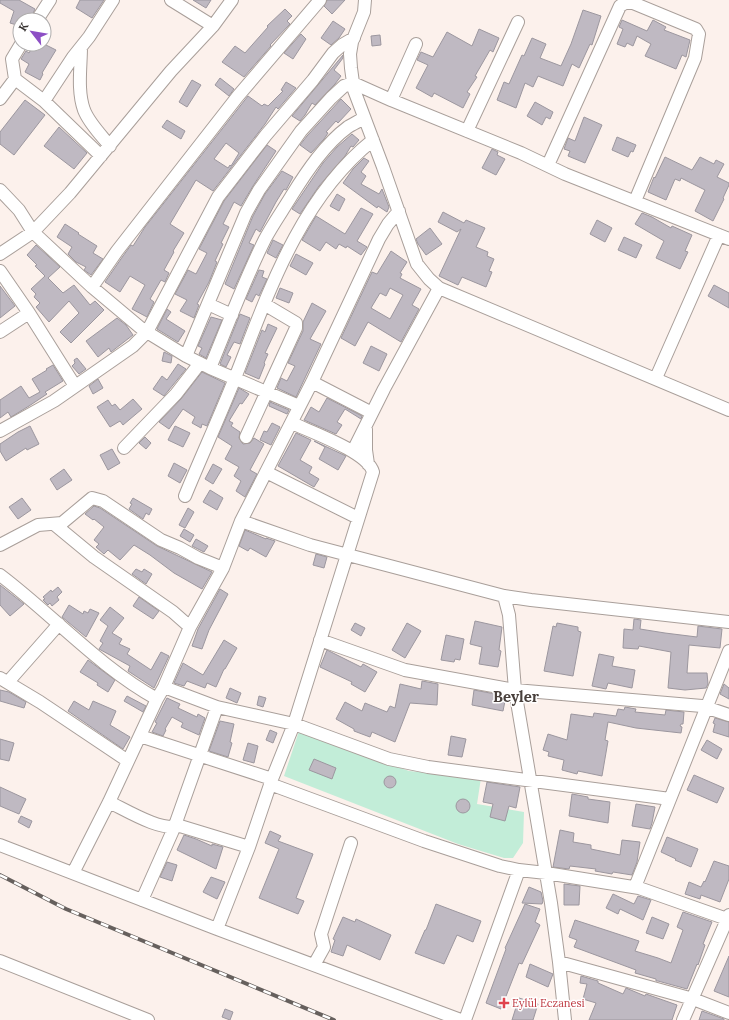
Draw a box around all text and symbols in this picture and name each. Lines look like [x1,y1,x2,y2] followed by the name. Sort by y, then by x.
[12,12,52,52] north arrow
[15,20,32,34] text: K
[493,687,540,706] district label: Beyler
[512,996,585,1010] place label: Eylül Eczanesi
[499,998,509,1008] marker: Eylül Eczanesi

